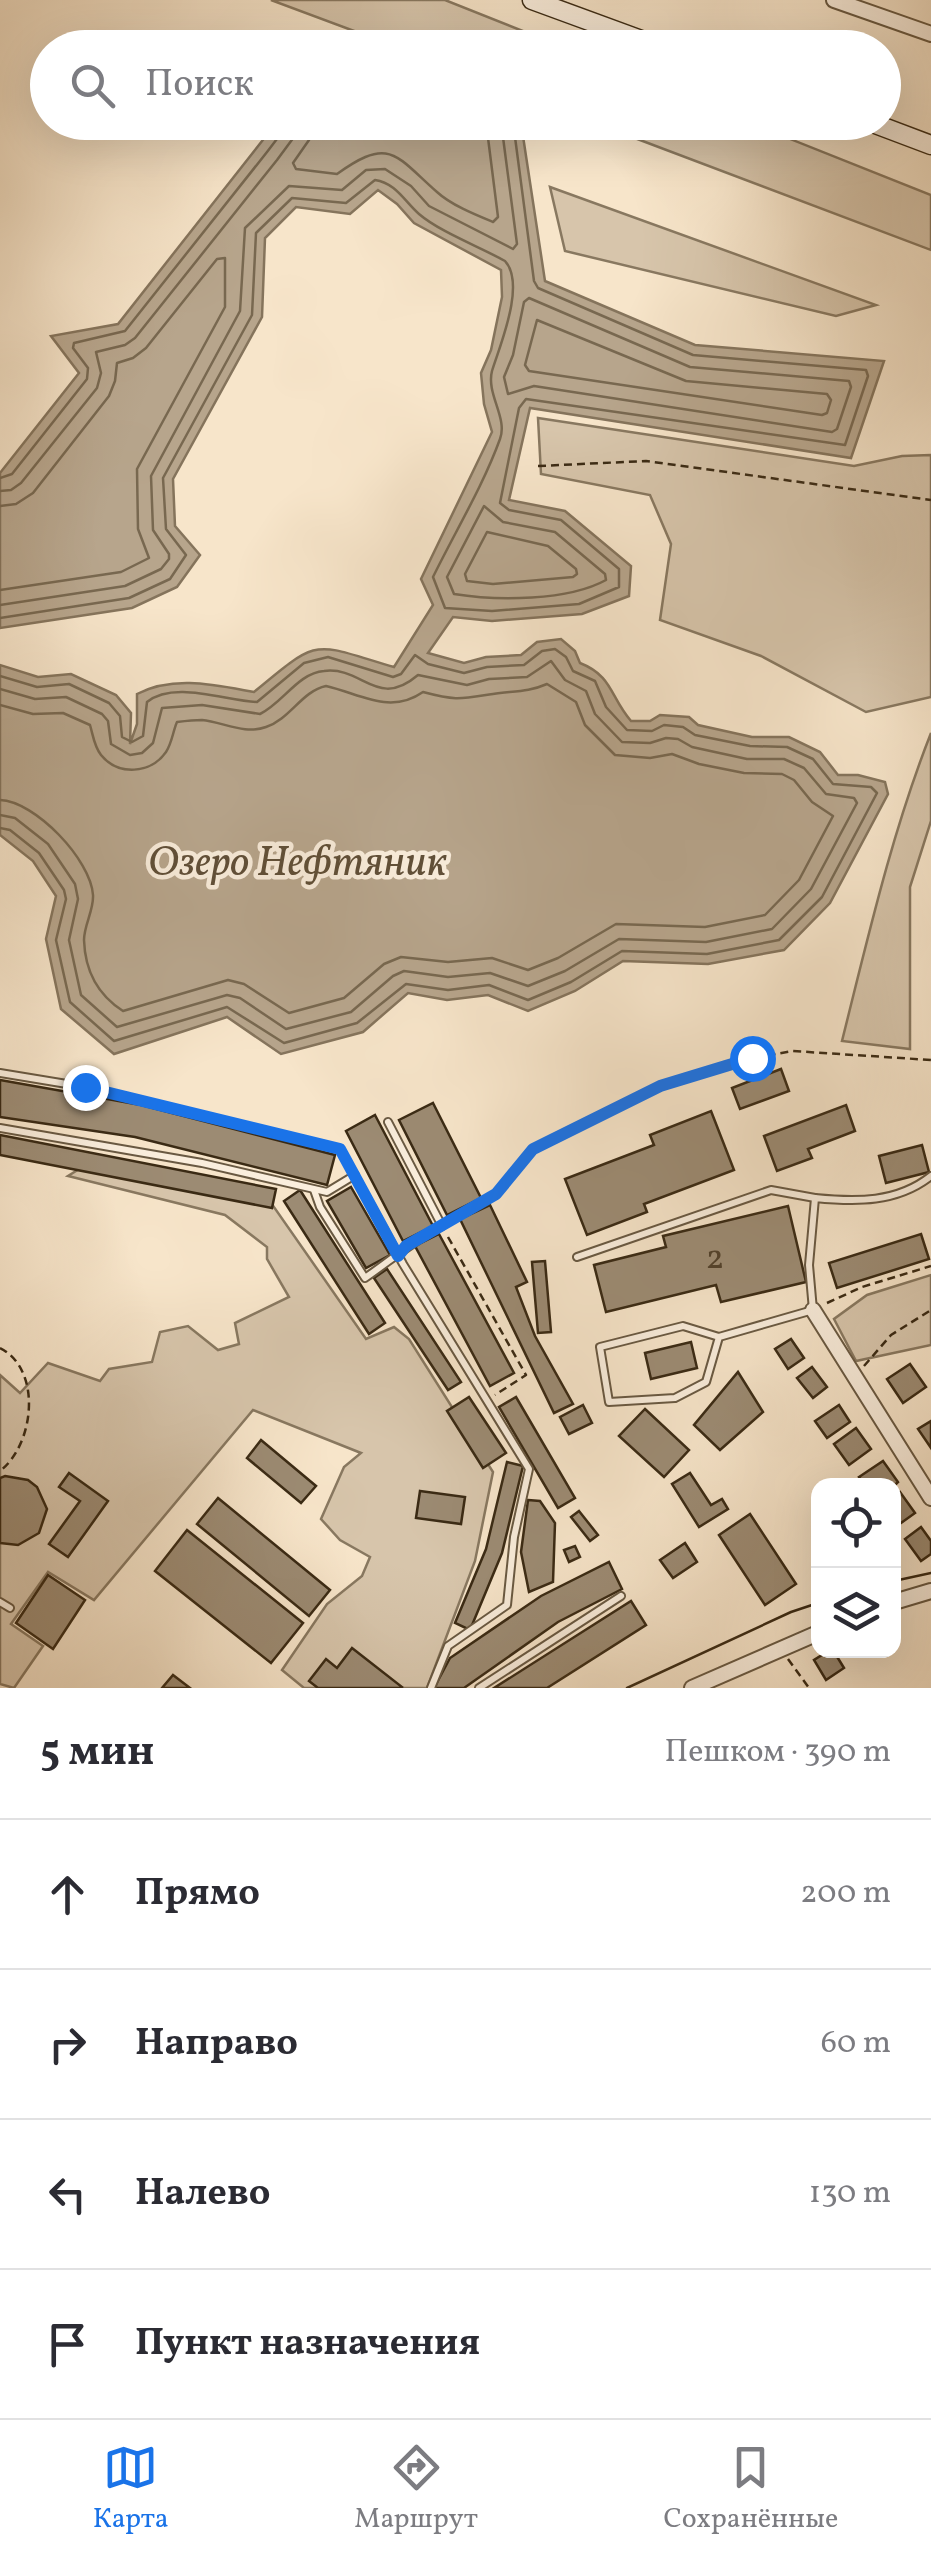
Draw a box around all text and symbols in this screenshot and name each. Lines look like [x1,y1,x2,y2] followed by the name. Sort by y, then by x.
[30,30,901,140] search box
[65,58,120,113] icon: search
[145,59,254,112] text: Поиск
[148,835,448,894] water label: Озеро Нефтяник
[730,1036,776,1082] route start
[63,1065,109,1111] route end
[706,1235,724,1283] house number: 2
[811,1478,901,1658] map controls
[811,1478,901,1568] button: locate
[811,1568,901,1658] button: layers
[40,1724,154,1783] text: 5 мин
[664,1731,891,1775] text: Пешком · 390 m
[40,1867,95,1922] icon: ahead
[135,1868,260,1921] text: Прямо
[800,1872,891,1916] text: 200 m
[40,2017,95,2072] icon: right
[135,2018,298,2071] text: Направо
[821,2022,891,2066] text: 60 m
[40,2167,95,2222] icon: left
[135,2168,271,2221] text: Налево
[809,2172,891,2216] text: 130 m
[40,2317,95,2372] icon: arrive
[135,2318,480,2371] text: Пункт назначения
[93,2440,169,2539] tab: Карта
[354,2440,478,2539] tab: Маршрут
[664,2440,838,2539] tab: Сохранённые

